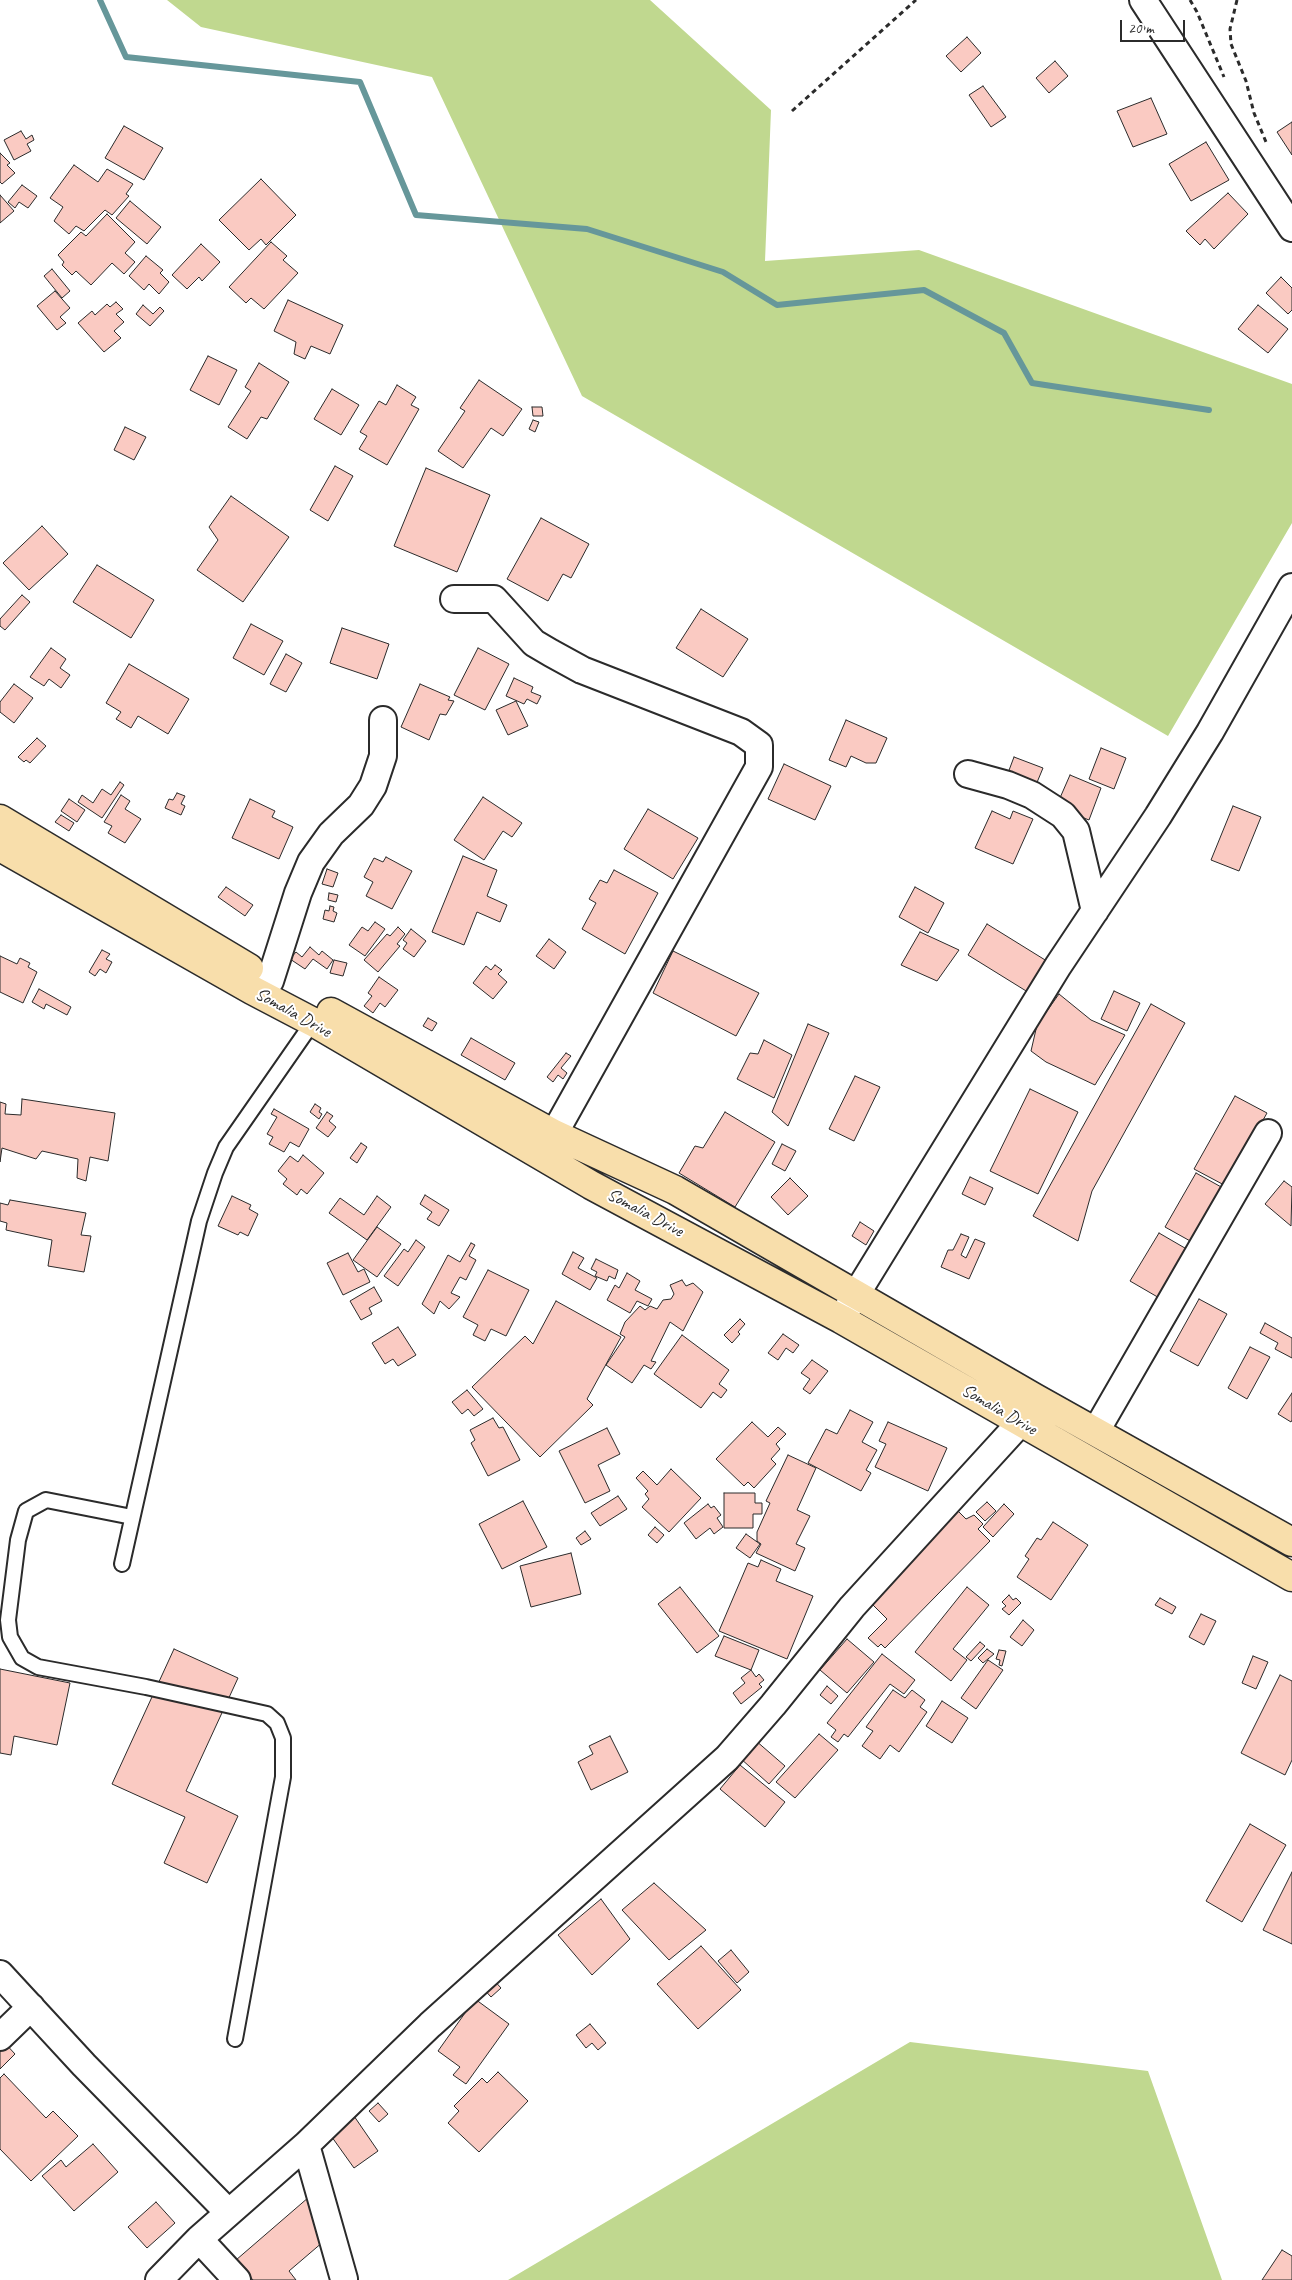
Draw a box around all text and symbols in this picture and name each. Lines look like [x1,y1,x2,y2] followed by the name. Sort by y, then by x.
[1122,10,1187,42] scale bar
[1128,19,1154,38] text: 20 m
[251,983,335,1043] street label: Somalia Drive
[603,1184,687,1242] street label: Somalia Drive
[958,1380,1040,1440] street label: Somalia Drive

